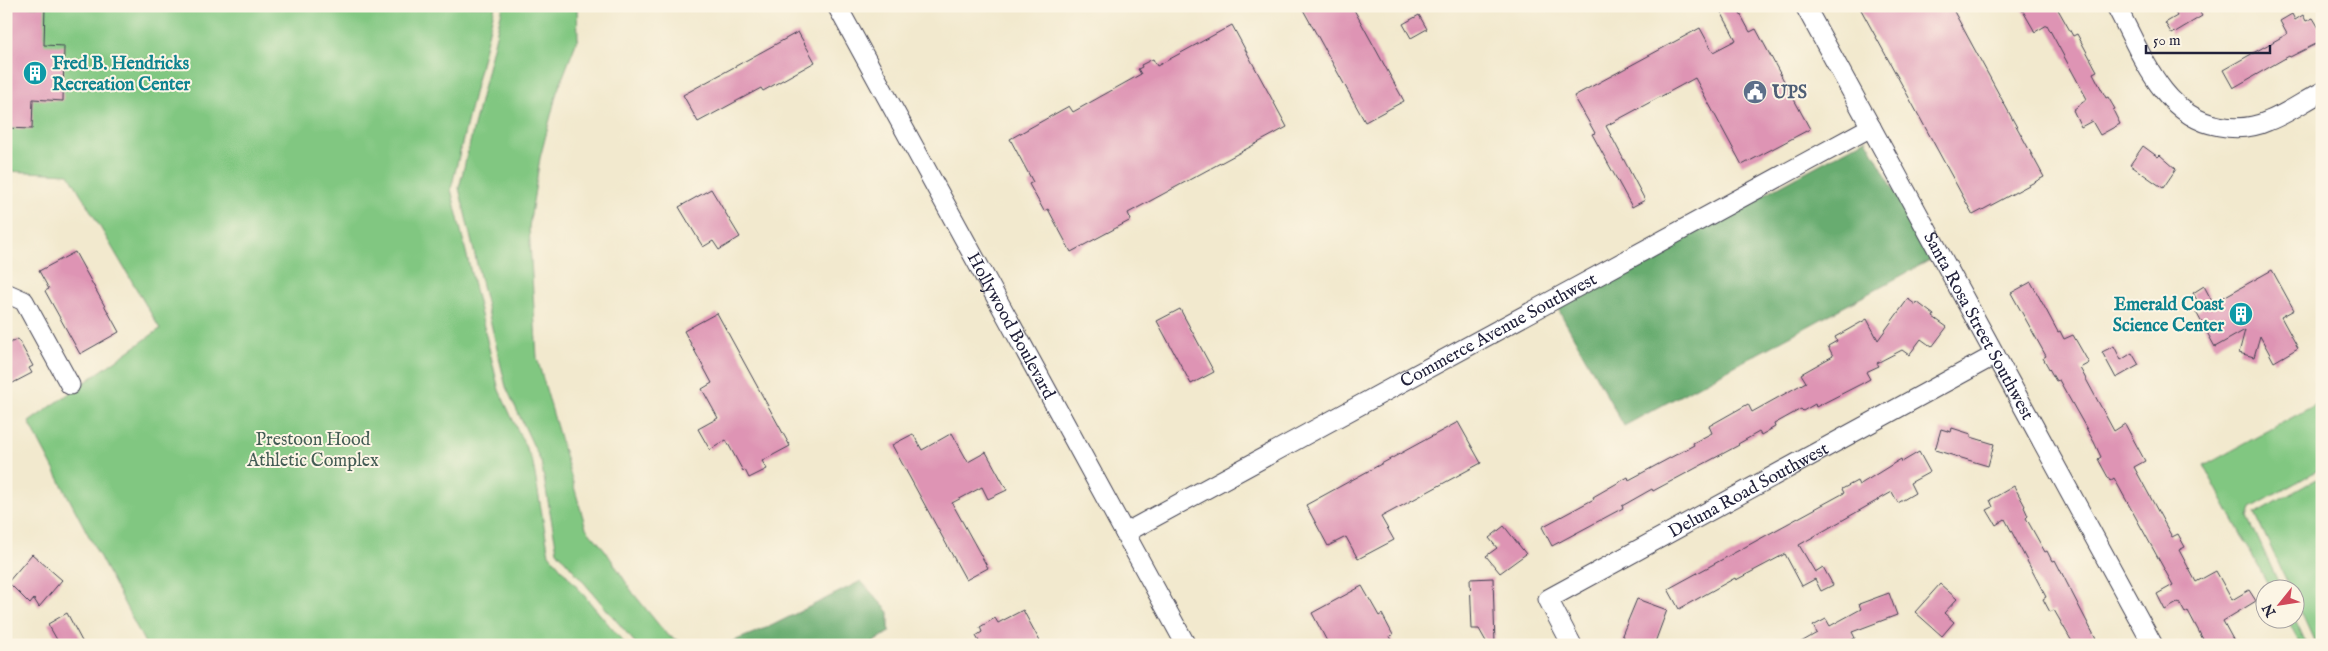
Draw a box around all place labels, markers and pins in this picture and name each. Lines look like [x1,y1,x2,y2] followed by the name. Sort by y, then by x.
[52,53,190,97] place label: Fred B. Hendricks Recreation Center
[22,60,48,86] building icon: Fred B. Hendricks Recreation Center
[1742,79,1768,105] public building icon: UPS
[1771,82,1807,105] place label: UPS
[2113,294,2225,338] place label: Emerald Coast Science Center
[2228,301,2254,327] building icon: Emerald Coast Science Center

